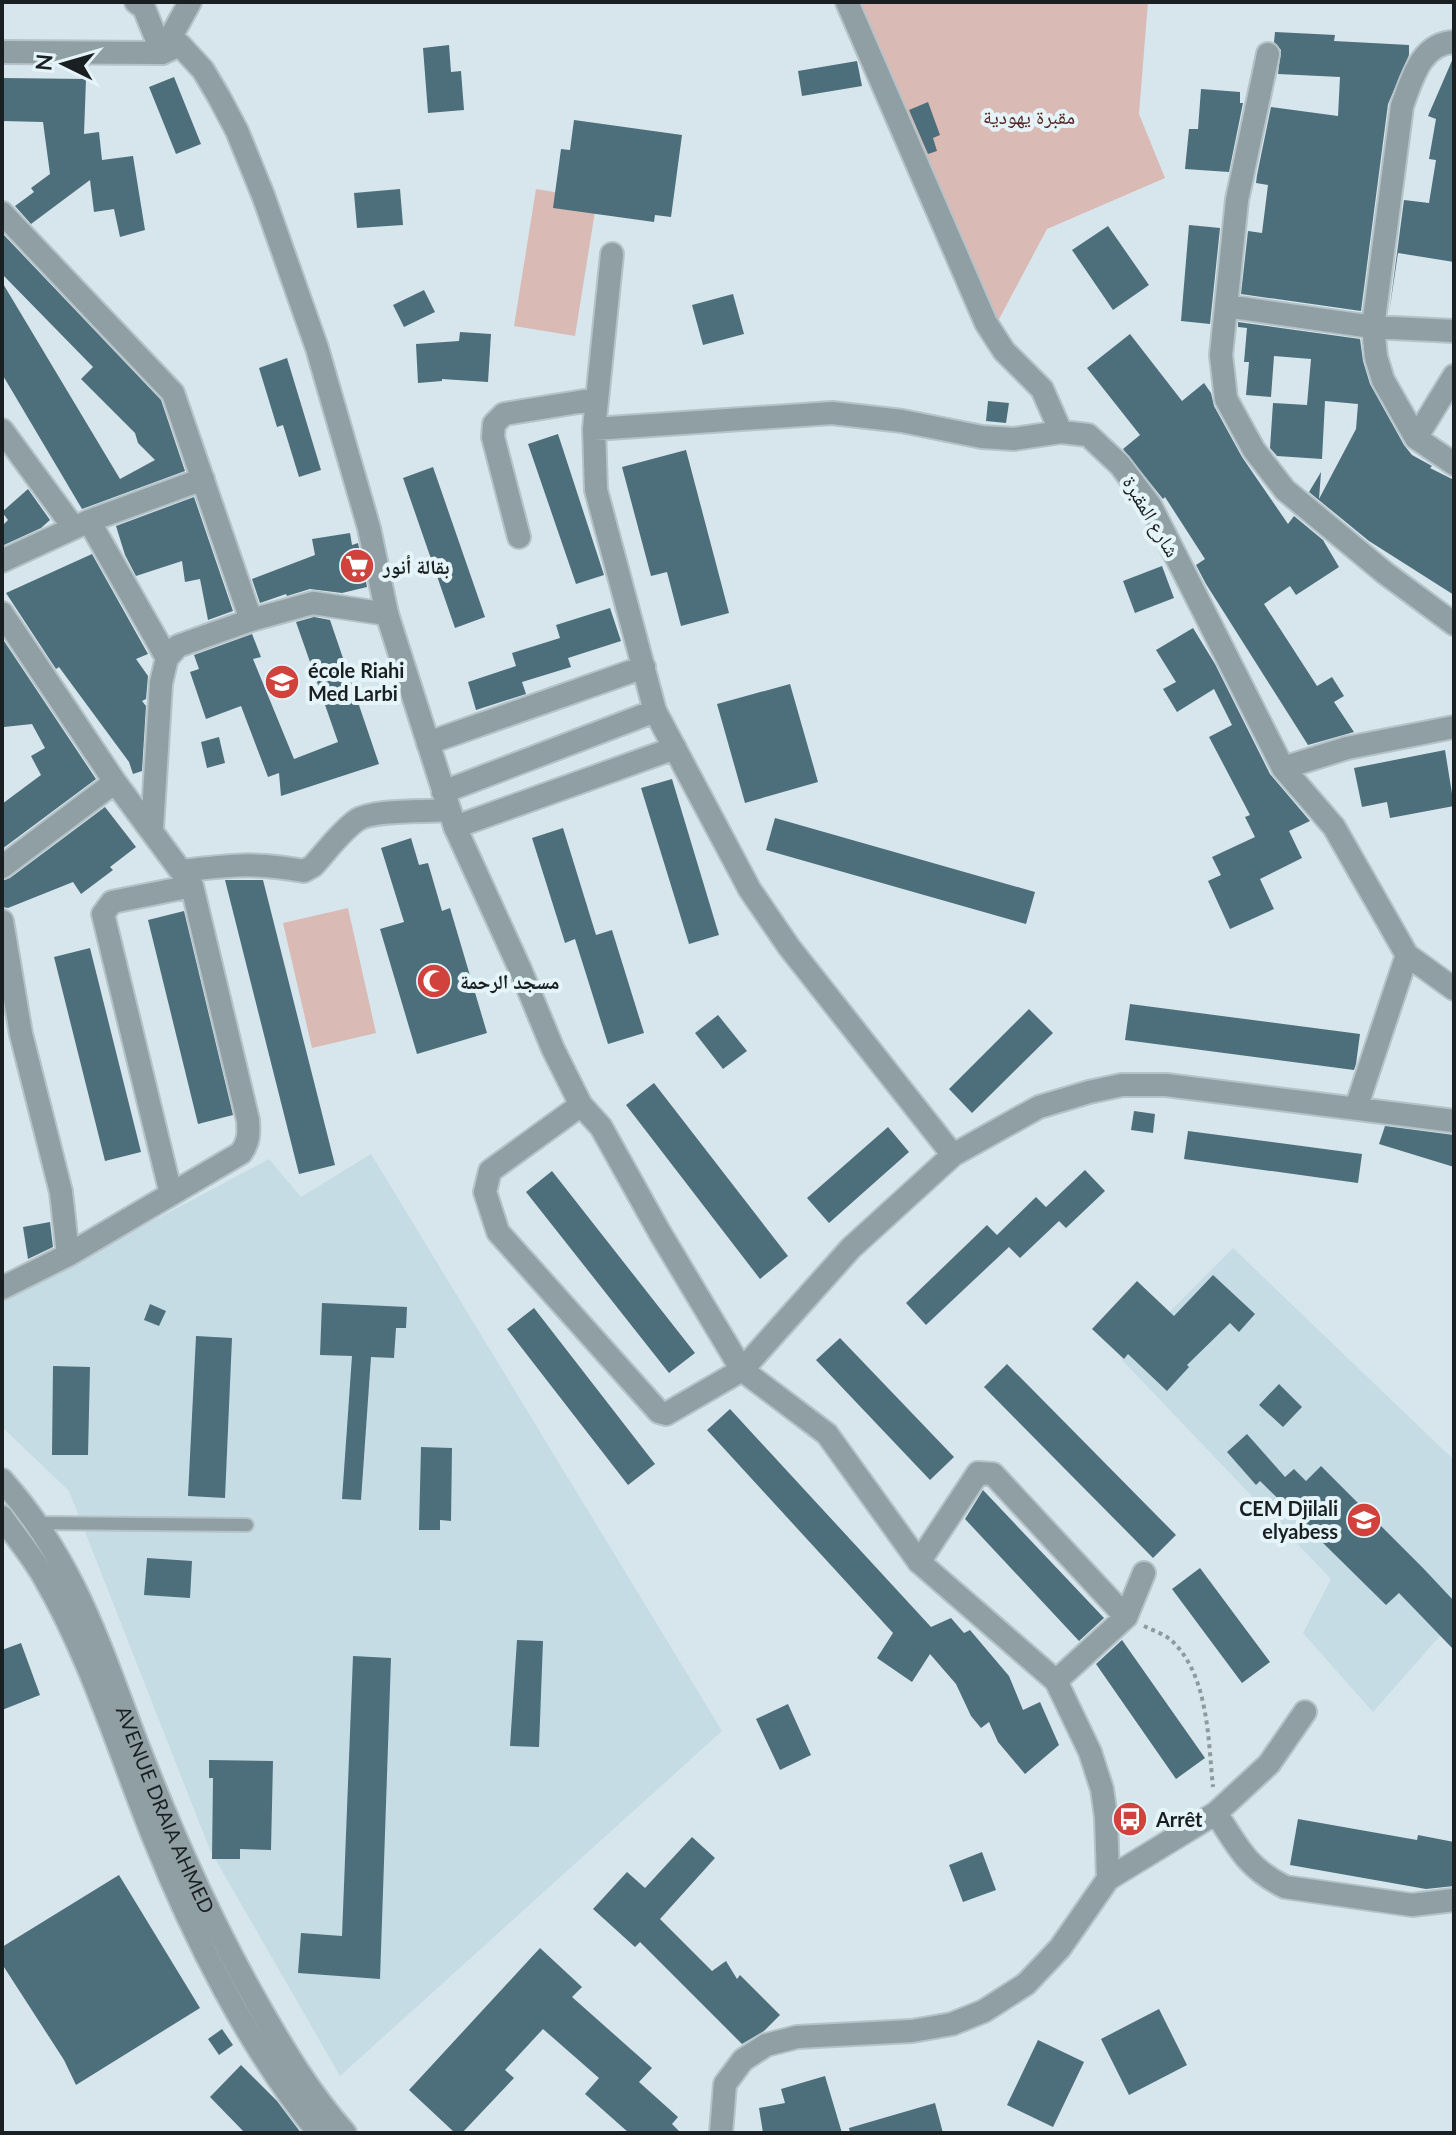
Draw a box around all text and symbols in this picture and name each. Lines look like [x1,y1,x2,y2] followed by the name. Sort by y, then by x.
[24,24,104,104] north arrow
[29,53,58,72] text: N
[983,104,1075,129] park label: مقبرة يهودية
[1117,471,1186,562] street label: شارع المقبرة
[338,547,376,585] supermarket icon: بقالة أنور
[382,554,450,579] place label: بقالة أنور
[308,658,404,705] place label: école Riahi Med Larbi
[263,663,301,701] school or university icon: école Riahi Med Larbi
[415,962,453,1000] mosque icon: مسجد الرحمة
[460,969,560,994] place label: مسجد الرحمة
[1239,1496,1338,1543] place label: CEM Djilali elyabess
[1345,1501,1383,1539] school or university icon: CEM Djilali elyabess
[112,1702,220,1917] street label: AVENUE DRAIA AHMED
[1111,1800,1149,1838] bus stop icon: Arrêt
[1155,1807,1203,1831] place label: Arrêt

